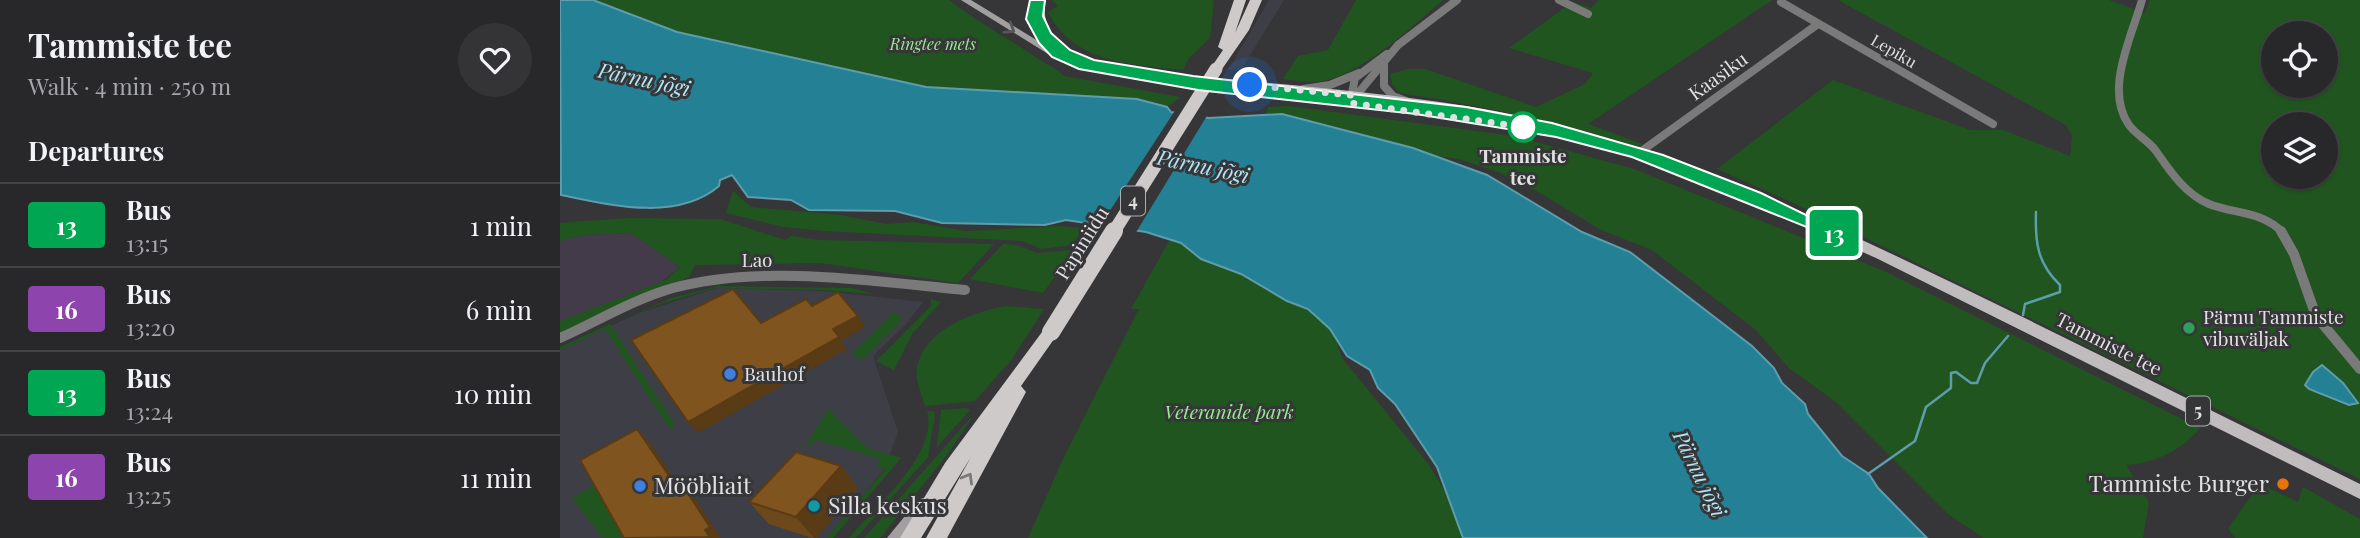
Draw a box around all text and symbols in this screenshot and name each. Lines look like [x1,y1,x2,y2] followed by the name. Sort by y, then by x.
[1002,20,1015,33] one-way arrow
[2261,21,2338,189] map controls
[2261,21,2338,98] button: locate
[28,22,232,66] text: Tammiste tee
[458,23,532,97] button: heart
[1868,29,1921,72] street label: Lepiku
[889,33,976,54] park label: Ringtee mets
[1683,45,1752,105] street label: Kaasiku
[595,54,694,102] water label: Pärnu jõgi
[1232,67,1267,102] your location
[28,70,231,101] text: Walk · 4 min · 250 m
[1508,112,1538,142] marker: Tammiste tee
[2261,112,2338,189] button: layers
[28,133,164,168] text: Departures
[1154,141,1253,189] water label: Pärnu jõgi
[1479,142,1567,190] place label: Tammiste tee
[1121,186,1145,216] road number: 4
[126,192,171,227] text: Bus
[1049,201,1114,284] street label: Papiniidu
[470,208,532,243] text: 1 min
[56,209,77,241] text: 13
[1802,210,1866,256] line badge: 13
[1824,217,1844,249] text: 13
[126,227,168,258] text: 13:15
[741,246,773,272] street label: Lao
[126,276,171,311] text: Bus
[466,292,532,327] text: 6 min
[55,293,78,325] text: 16
[2202,303,2344,351] place label: Pärnu Tammiste vibuväljak
[2052,305,2167,381] street label: Tammiste tee
[126,311,175,342] text: 13:20
[2181,320,2197,336] marker: Pärnu Tammiste vibuväljak
[126,360,171,395] text: Bus
[744,360,806,386] place label: Bauhof
[722,366,738,382] marker: Bauhof
[454,376,532,411] text: 10 min
[56,377,77,409] text: 13
[126,395,173,426] text: 13:24
[2186,396,2210,426] road number: 5
[1164,398,1294,424] park label: Veteranide park
[1667,424,1734,522] water label: Pärnu jõgi
[126,444,171,479] text: Bus
[460,460,532,495] text: 11 min
[55,461,78,493] text: 16
[2088,467,2269,498] place label: Tammiste Burger
[654,469,752,500] place label: Mööbliait
[959,472,972,485] one-way arrow
[2275,476,2291,492] marker: Tammiste Burger
[632,478,648,494] marker: Mööbliait
[126,479,171,510] text: 13:25
[828,489,947,520] place label: Silla keskus
[806,498,822,514] marker: Silla keskus

